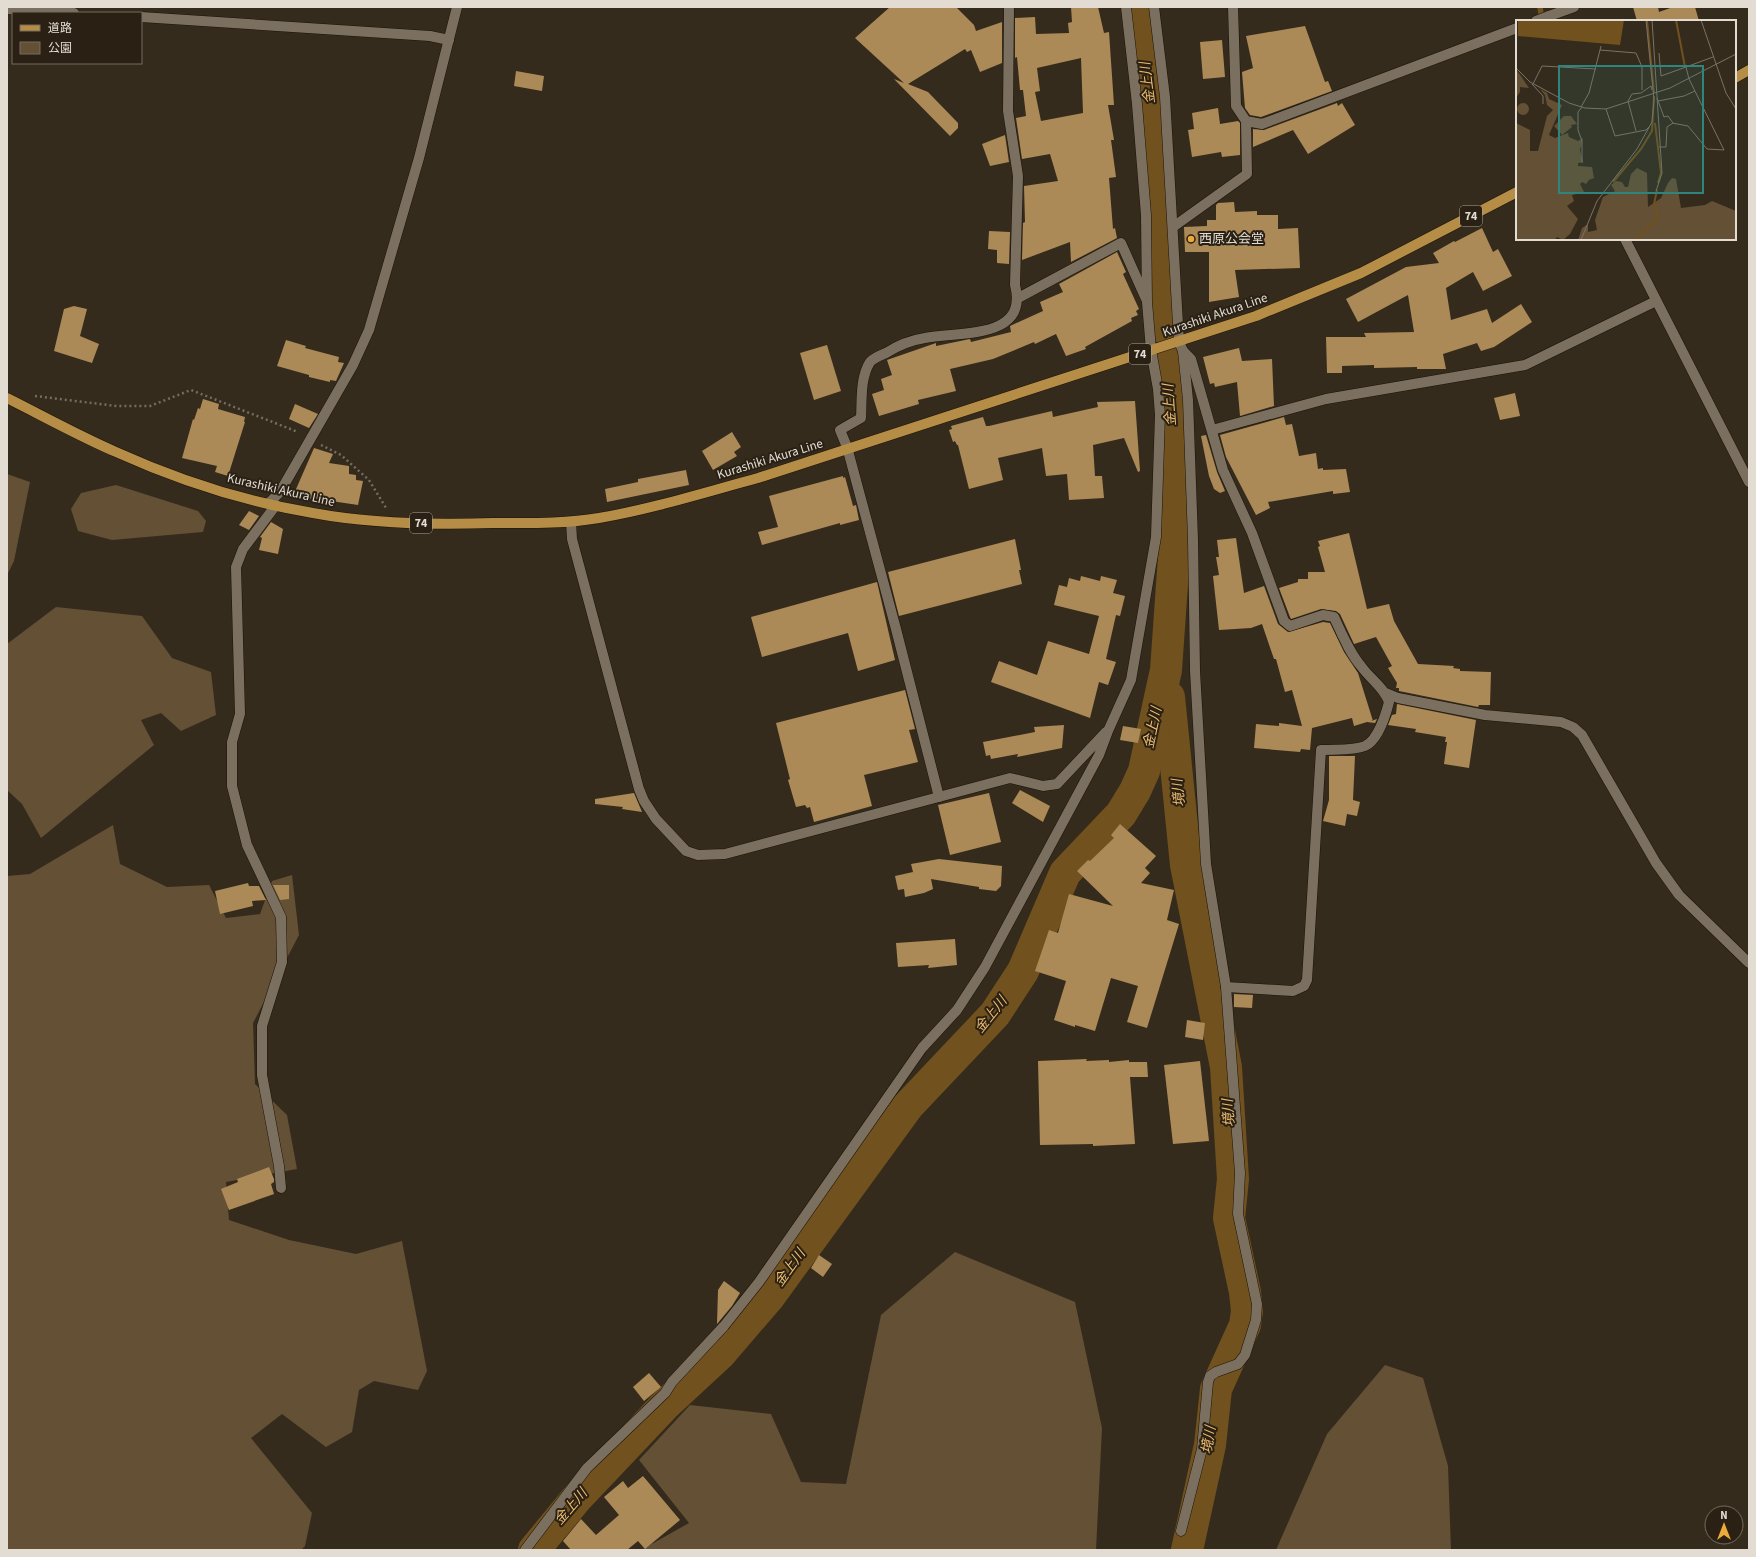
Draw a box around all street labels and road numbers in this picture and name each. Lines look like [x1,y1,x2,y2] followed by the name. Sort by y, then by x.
[1460,206,1482,226] road number: 74
[1160,289,1270,341] street label: Kurashiki Akura Line
[1129,344,1151,364] road number: 74
[715,434,825,484] street label: Kurashiki Akura Line
[225,469,337,511] street label: Kurashiki Akura Line
[410,513,432,533] road number: 74

